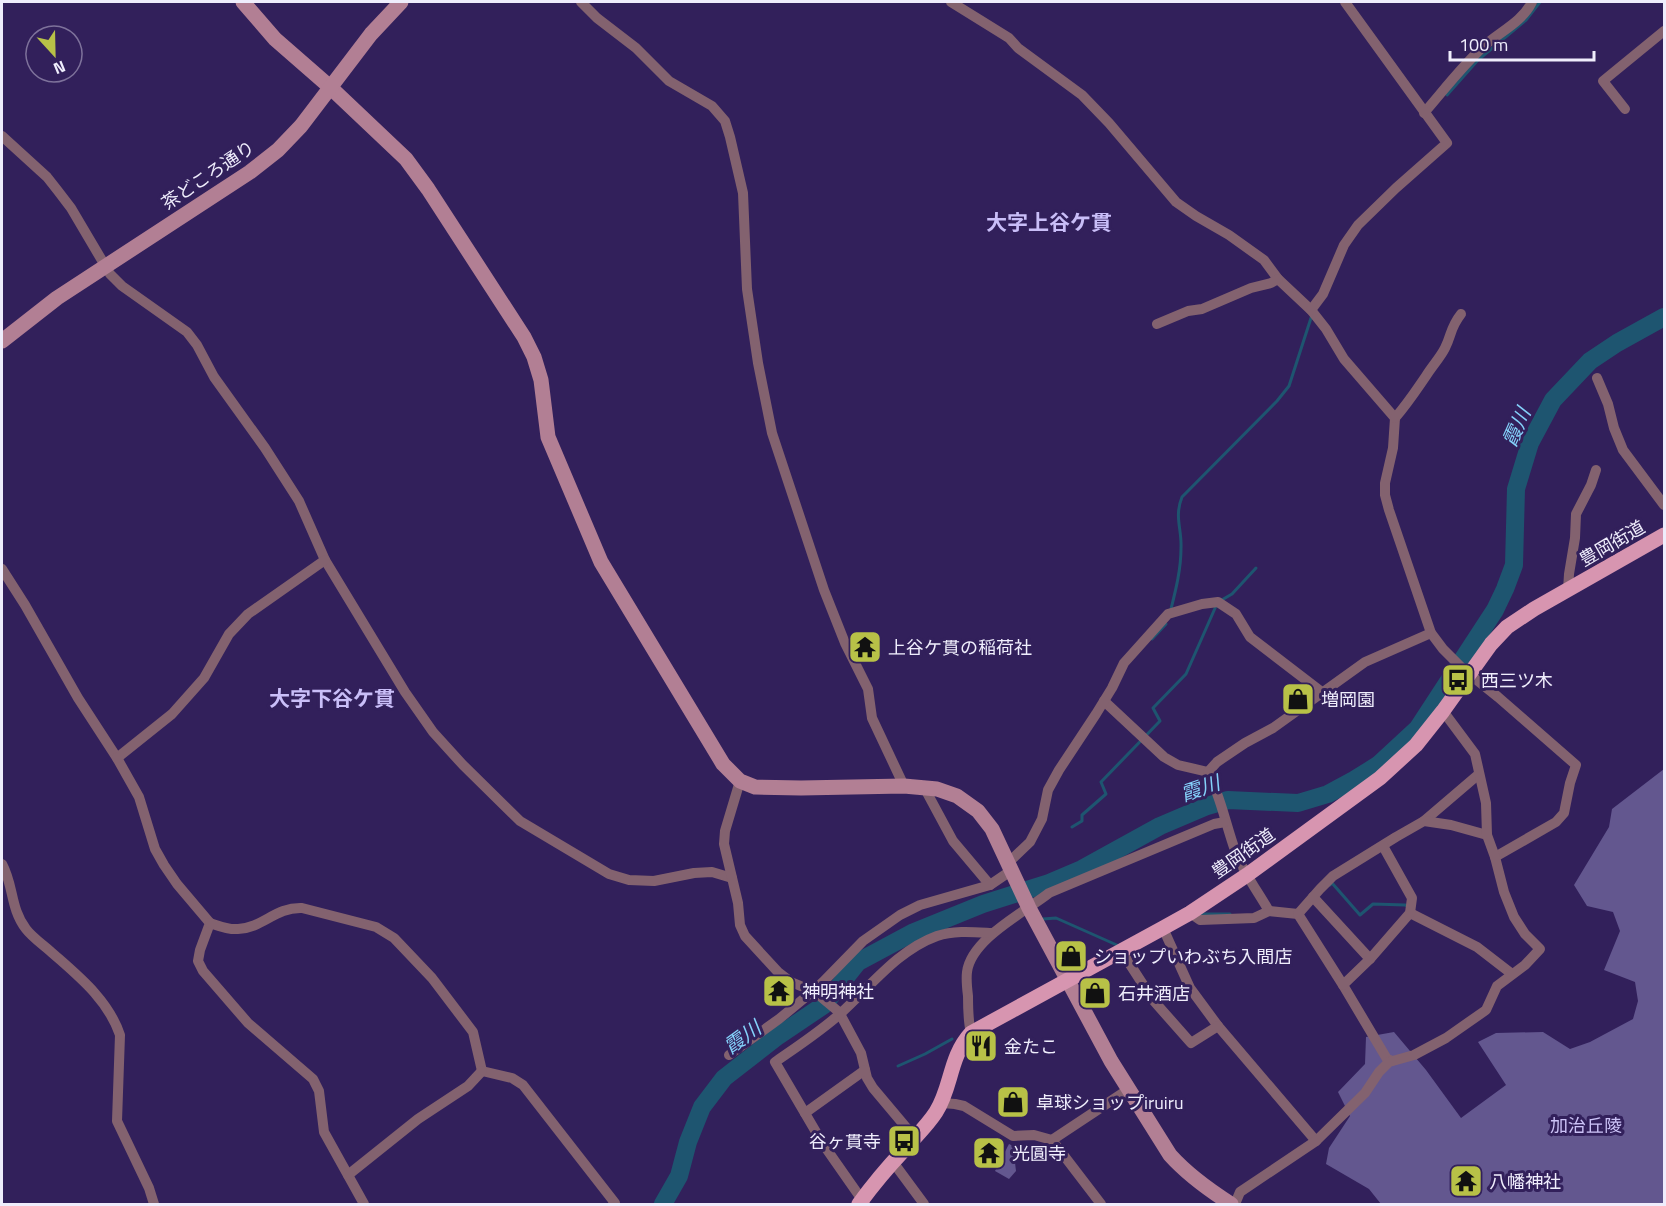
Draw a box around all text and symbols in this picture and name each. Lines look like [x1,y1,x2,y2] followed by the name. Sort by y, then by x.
[24,24,84,84] north arrow
[1450,24,1594,62] scale bar
[1459,31,1508,58] text: 100 m
[50,55,69,81] text: N
[156,134,260,216] street label: 茶どころ通り
[986,206,1112,238] district label: 大字上谷ケ貫
[1494,401,1539,452] water label: 霞川
[1574,513,1650,573] street label: 豊岡街道
[847,629,883,665] temple icon: 上谷ケ貫の稲荷社
[888,634,1032,661] place label: 上谷ケ貫の稲荷社
[1440,662,1476,698] bus stop icon: 西三ツ木
[1481,667,1553,694] place label: 西三ツ木
[1280,681,1316,717] shop icon: 増岡園
[269,682,395,714] district label: 大字下谷ケ貫
[1321,686,1375,713] place label: 増岡園
[1176,766,1226,809] water label: 霞川
[1206,821,1280,885] street label: 豊岡街道
[1053,938,1089,974] shop icon: ショップいわぶち入間店
[1094,943,1292,970] place label: ショップいわぶち入間店
[761,973,797,1009] temple icon: 神明神社
[1077,975,1113,1011] shop icon: 石井酒店
[802,978,874,1005] place label: 神明神社
[1118,980,1190,1007] place label: 石井酒店
[717,1012,769,1061] water label: 霞川
[963,1028,999,1064] restaurant icon: 金たこ
[1004,1033,1058,1060] place label: 金たこ
[995,1084,1031,1120] shop icon: 卓球ショップiruiru
[1036,1089,1183,1116] place label: 卓球ショップiruiru
[1550,1112,1622,1139] park label: 加治丘陵
[886,1123,922,1159] bus stop icon: 谷ヶ貫寺
[809,1128,881,1155] place label: 谷ヶ貫寺
[971,1135,1007,1171] temple icon: 光圓寺
[1012,1140,1066,1167] place label: 光圓寺
[1448,1163,1484,1199] temple icon: 八幡神社
[1489,1168,1561,1195] place label: 八幡神社

